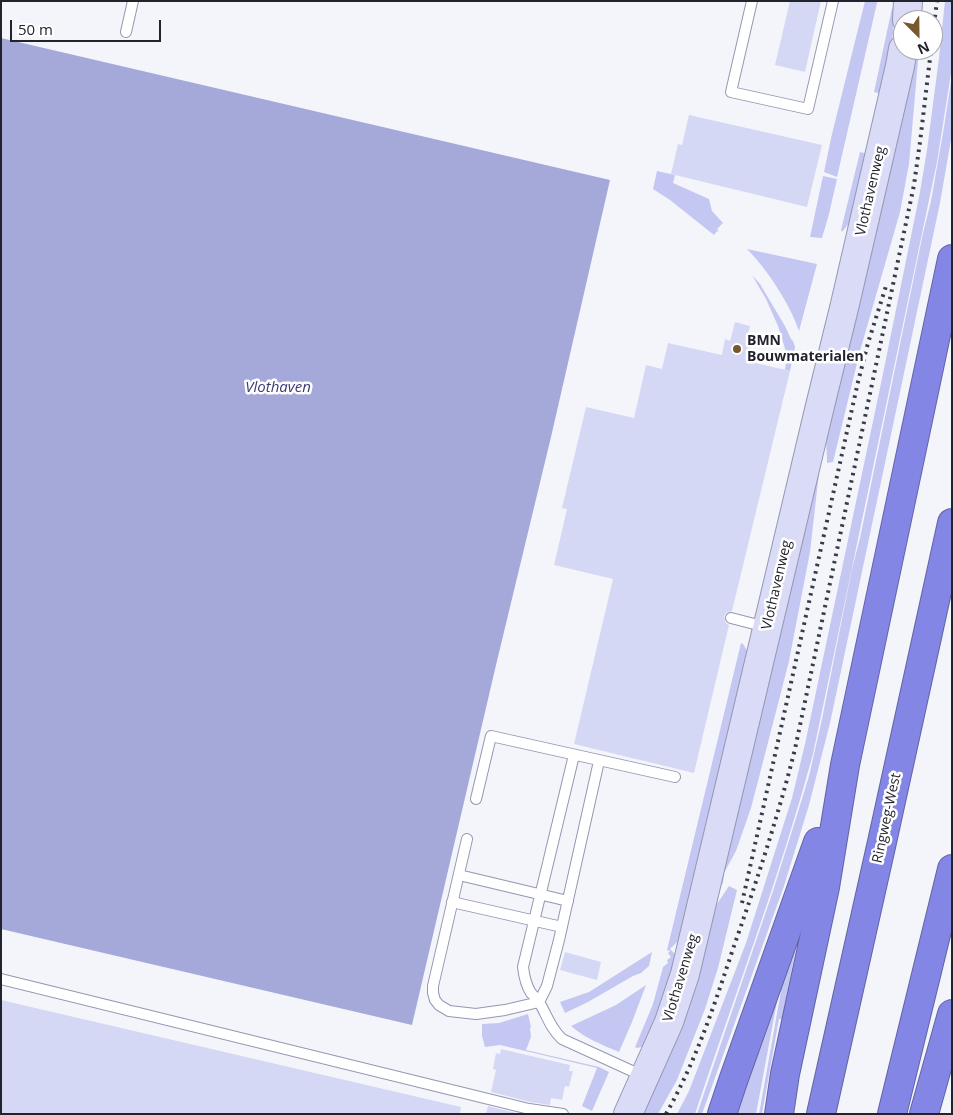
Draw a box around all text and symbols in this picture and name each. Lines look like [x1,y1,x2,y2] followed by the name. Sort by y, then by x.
[12,10,164,42] scale bar
[893,10,943,60] north arrow
[18,19,53,39] text: 50 m
[915,37,933,59] text: N
[853,145,889,237] street label: Vlothavenweg
[747,333,864,366] place label: BMN Bouwmaterialen
[731,343,743,355] marker: BMN Bouwmaterialen
[245,379,311,397] water label: Vlothaven
[759,539,795,631] street label: Vlothavenweg
[869,771,905,865] street label: Ringweg-West
[660,932,702,1024] street label: Vlothavenweg

